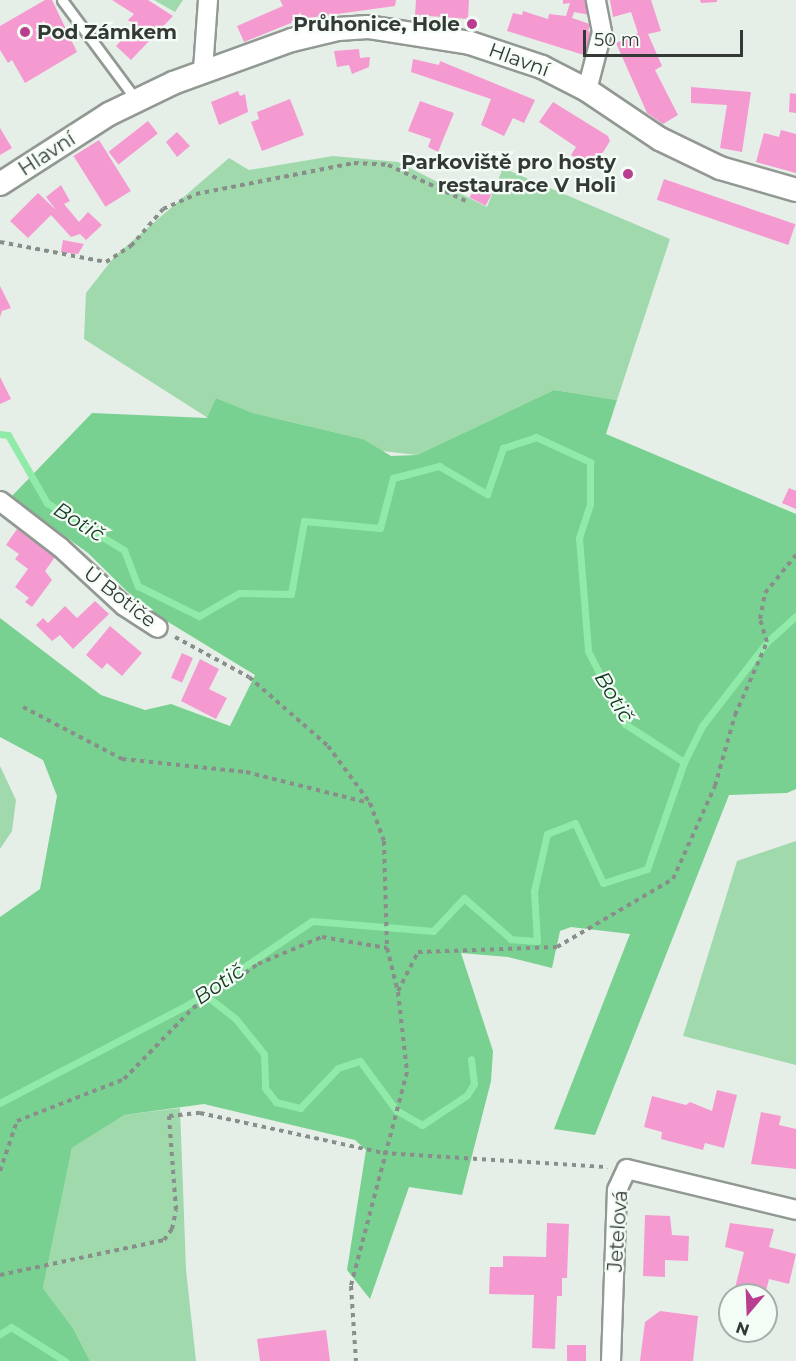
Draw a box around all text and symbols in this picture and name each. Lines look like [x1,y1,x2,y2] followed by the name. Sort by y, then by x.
[293,12,460,36] place label: Průhonice, Hole
[465,17,479,31] marker: Průhonice, Hole
[586,18,746,56] scale bar
[37,20,177,44] place label: Pod Zámkem
[18,25,32,39] marker: Pod Zámkem
[594,29,640,51] text: 50 m
[485,38,553,82] street label: Hlavní
[14,127,80,181] street label: Hlavní
[401,150,616,197] place label: Parkoviště pro hosty restaurace V Holi
[621,167,635,181] marker: Parkoviště pro hosty restaurace V Holi
[49,497,109,547] water label: Botič
[79,561,161,633] street label: U Botiče
[589,667,639,727] water label: Botič
[189,958,249,1010] water label: Botič
[603,1189,633,1273] street label: Jetelová
[718,1283,778,1343] north arrow
[733,1318,752,1340] text: N

